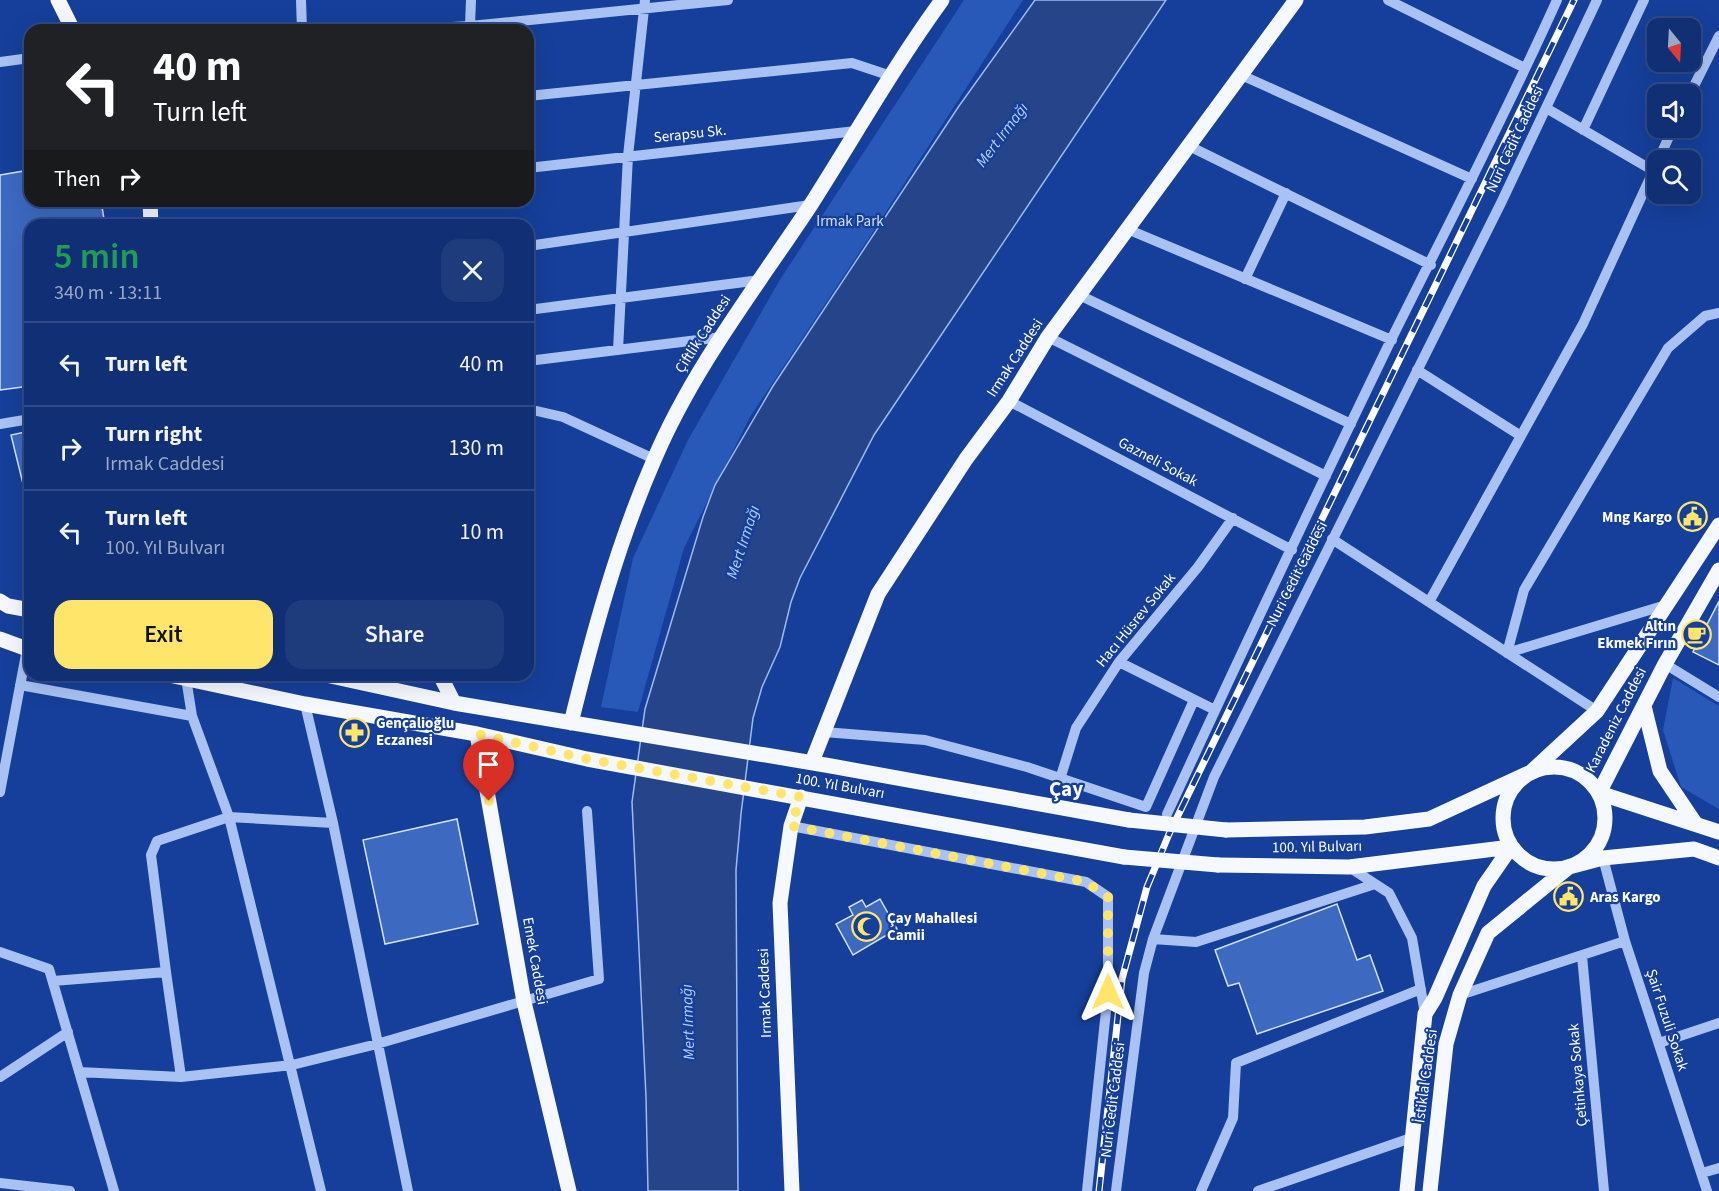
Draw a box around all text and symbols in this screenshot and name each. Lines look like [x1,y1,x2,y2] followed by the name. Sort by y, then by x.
[1647,18,1701,72] north arrow
[1647,18,1701,204] map controls
[153,37,242,97] text: 40 m
[54,48,132,126] icon: left
[1481,82,1549,196] street label: Nuri Cedit Caddesi
[1647,84,1701,138] button: sound
[153,93,247,132] text: Turn left
[970,98,1034,172] water label: Mert Irmağı
[653,120,727,148] street label: Serapsu Sk.
[1647,150,1701,204] button: search
[113,162,146,195] icon: right
[54,163,101,195] text: Then
[816,211,884,232] park label: Irmak Park
[54,231,140,282] text: 5 min
[441,239,504,302] button: close
[54,279,162,307] text: 340 m · 13:11
[670,291,736,377] street label: Çiftlik Caddesi
[982,315,1048,401] street label: Irmak Caddesi
[54,348,87,381] icon: left
[105,348,187,380] text: Turn left
[459,348,504,380] text: 40 m
[105,418,202,450] text: Turn right
[54,432,87,465] icon: right
[449,432,504,464] text: 130 m
[1114,432,1202,492] street label: Gazneli Sokak
[105,450,225,478] text: Irmak Caddesi
[1677,501,1709,533] public building icon: Mng Kargo
[105,502,187,534] text: Turn left
[721,502,765,582] water label: Mert Irmağı
[1602,507,1672,528] place label: Mng Kargo
[54,516,87,549] icon: left
[459,516,504,548] text: 10 m
[1261,518,1333,630] street label: Nuri Cedit Caddesi
[105,534,225,562] text: 100. Yıl Bulvarı
[1091,568,1181,672] street label: Hacı Hüsrev Sokak
[54,600,273,669] button: Exit
[285,600,504,669] button: Share
[1597,616,1676,654] place label: Altın Ekmek Fırın
[1681,619,1713,651] cafe icon: Altın Ekmek Fırın
[1580,664,1652,776] street label: Karadeniz Caddesi
[376,713,454,751] place label: Gençalioğlu Eczanesi
[339,716,371,748] pharmacy icon: Gençalioğlu Eczanesi
[463,739,514,801] pin
[472,748,505,781] icon: arrive
[794,768,886,804] street label: 100. Yıl Bulvarı
[1049,774,1083,804] district label: Çay
[1272,836,1362,858] street label: 100. Yıl Bulvarı
[1553,881,1585,913] public building icon: Aras Kargo
[1589,887,1661,908] place label: Aras Kargo
[887,908,977,946] place label: Çay Mahallesi Camii
[850,911,882,943] mosque icon: Çay Mahallesi Camii
[517,916,553,1006] street label: Emek Caddesi
[753,948,777,1038] street label: Irmak Caddesi
[1076,960,1140,1024] position arrow
[1641,966,1694,1074] street label: Şair Fuzuli Sokak
[676,983,700,1060] water label: Mert Irmağı
[1563,1022,1593,1127] street label: Çetinkaya Sokak
[1409,1028,1443,1124] street label: İstiklal Caddesi
[1096,1041,1130,1159] street label: Nuri Cedit Caddesi

